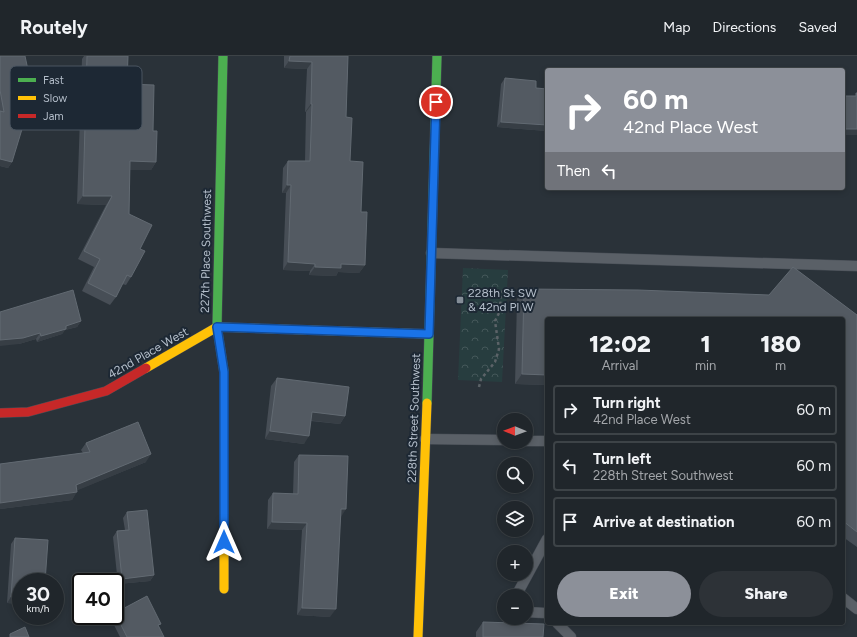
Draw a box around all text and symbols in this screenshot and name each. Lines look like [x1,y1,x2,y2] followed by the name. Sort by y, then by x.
[20,16,88,39] text: Routely
[663,19,691,36] text: Map
[713,19,776,36] text: Directions
[798,19,837,36] text: Saved
[10,66,142,130] legend
[43,74,64,87] text: Fast
[623,82,688,116] text: 60 m
[557,84,609,136] icon: right
[419,85,453,119] pin
[425,91,447,113] icon: arrive
[43,92,67,105] text: Slow
[43,110,64,123] text: Jam
[623,116,758,138] text: 42nd Place West
[598,160,620,182] icon: left
[557,162,590,180] text: Then
[198,188,214,313] street label: 227th Place Southwest
[468,286,537,314] place label: 228th St SW & 42nd Pl W
[455,295,465,305] marker: 228th St SW & 42nd Pl W
[105,324,191,382] street label: 42nd Place West
[589,329,651,358] text: 12:02
[701,329,711,358] text: 1
[760,329,801,358] text: 180
[405,353,423,483] street label: 228th Street Southwest
[602,358,638,373] text: Arrival
[695,358,716,373] text: min
[775,358,786,373] text: m
[593,394,661,412] text: Turn right
[559,399,581,421] icon: right
[796,401,831,419] text: 60 m
[593,412,691,427] text: 42nd Place West
[497,413,533,449] north arrow
[497,413,533,625] map controls
[593,450,651,468] text: Turn left
[559,455,581,477] icon: left
[497,457,533,493] button: search
[796,457,831,475] text: 60 m
[593,468,733,483] text: 228th Street Southwest
[497,501,533,537] button: layers
[559,511,581,533] icon: arrive
[593,513,734,531] text: Arrive at destination
[796,513,831,531] text: 60 m
[203,521,245,563] position arrow
[497,545,533,581] button: +
[557,571,691,617] button: Exit
[699,571,833,617] button: Share
[72,573,124,625] speed limit sign: 40
[26,582,50,606] text: 30
[497,589,533,625] button: −
[27,602,49,615] text: km/h

